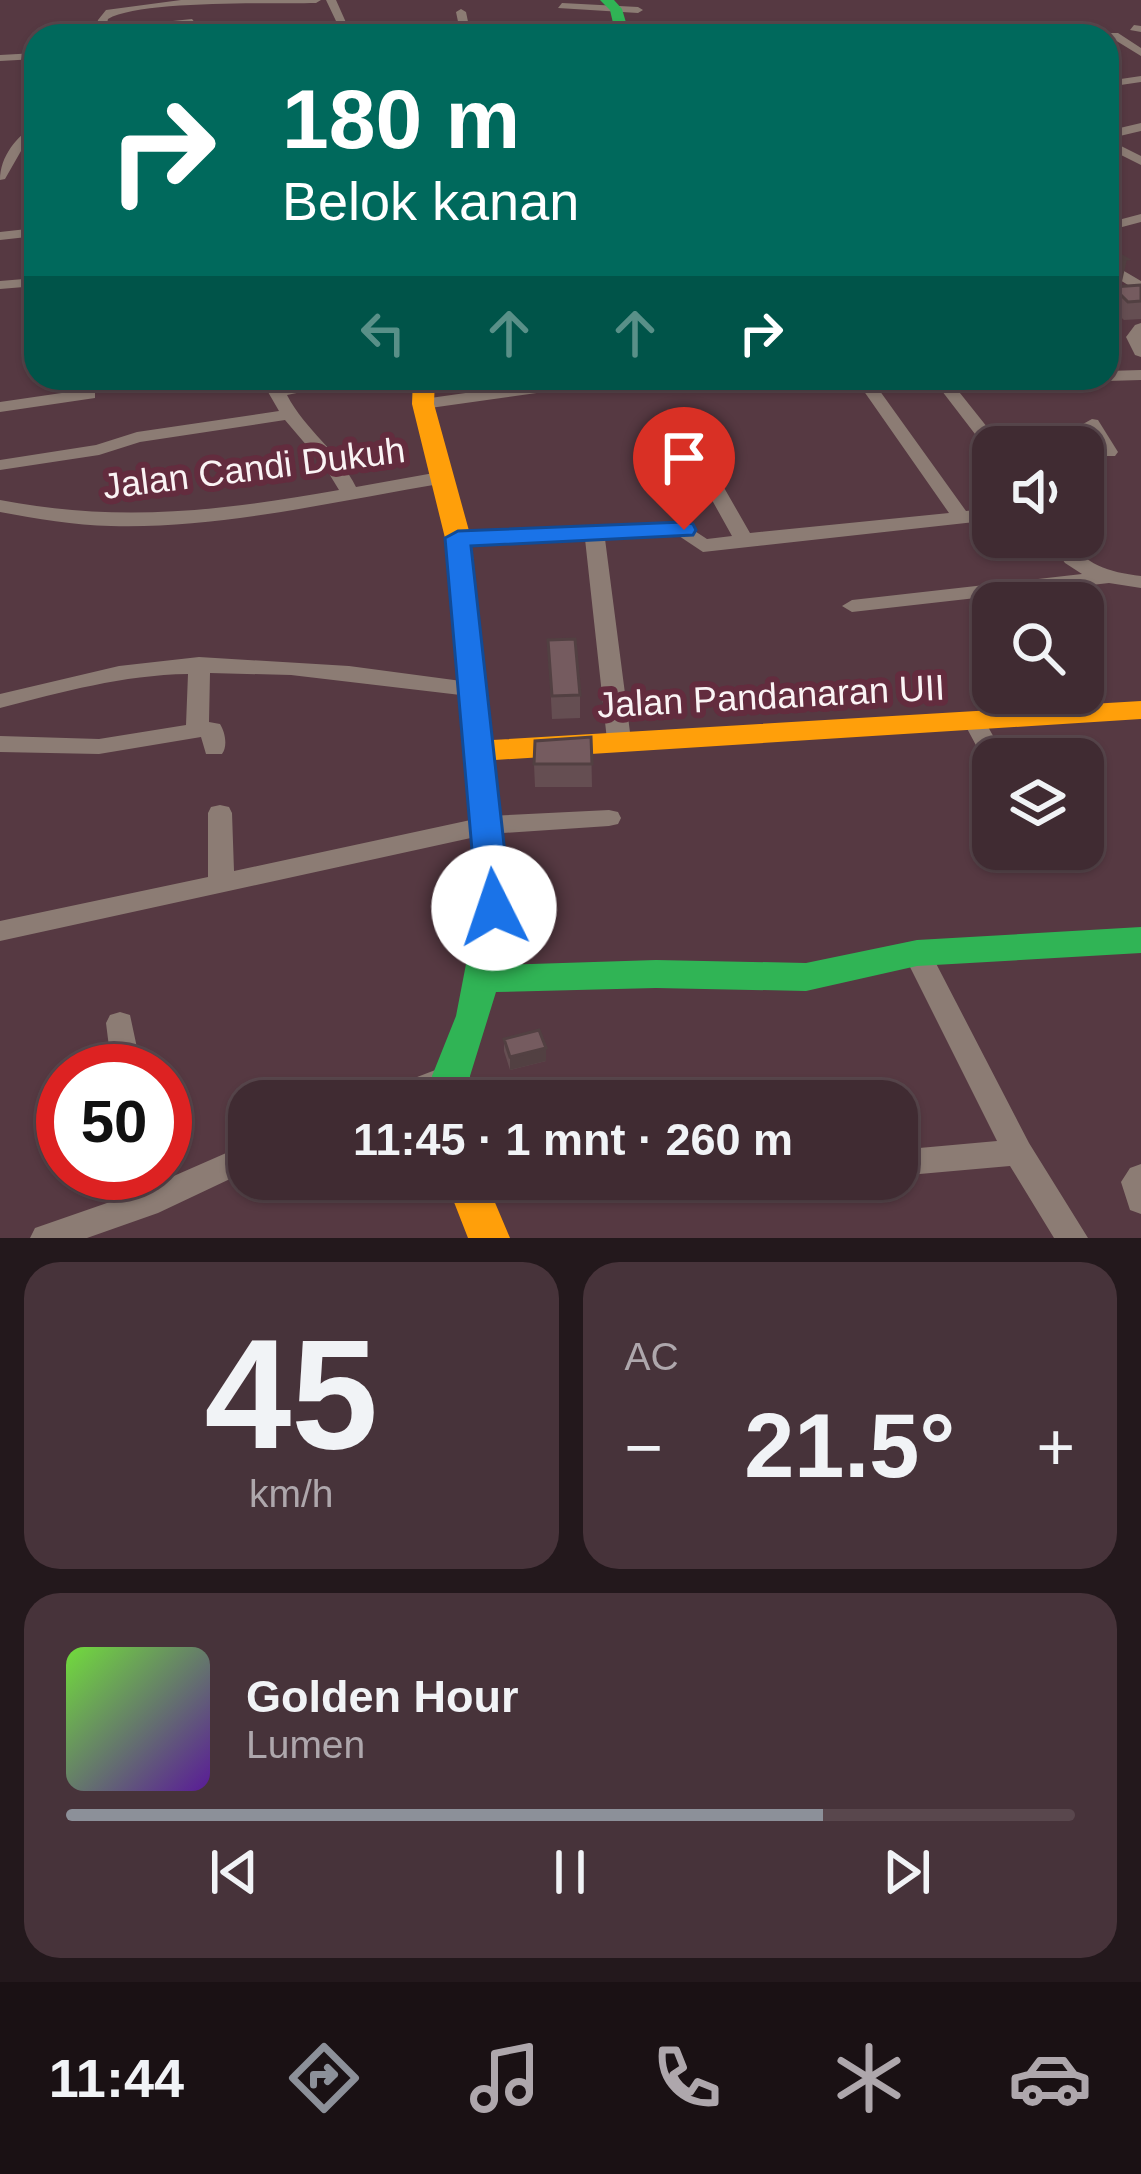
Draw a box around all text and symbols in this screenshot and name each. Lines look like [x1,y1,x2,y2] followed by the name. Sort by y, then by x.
[84,72,240,228] icon: right
[282,72,520,166] text: 180 m
[282,171,579,231] text: Belok kanan
[350,300,416,366] icon: left
[476,300,542,366] icon: ahead
[602,300,668,366] icon: ahead
[728,300,794,366] icon: right
[633,407,735,530] pin
[651,425,717,491] icon: arrive
[972,426,1104,870] map controls
[972,426,1104,558] button: sound
[101,429,407,507] street label: Jalan Candi Dukuh
[972,582,1104,714] button: search
[596,666,946,726] street label: Jalan Pandanaran UII
[972,738,1104,870] button: layers
[431,845,557,971] position arrow
[36,1044,192,1200] speed limit sign: 50
[353,1114,793,1165] text: 11:45 · 1 mnt · 260 m
[204,1307,378,1481] text: 45
[625,1335,679,1378] text: AC
[744,1396,955,1496] text: 21.5°
[625,1410,663,1484] text: −
[1036,1410,1075,1484] text: +
[249,1472,334,1515] text: km/h
[246,1671,518,1722] text: Golden Hour
[246,1723,365,1766] text: Lumen
[201,1839,267,1905] icon: previous
[537,1839,603,1905] icon: pause
[874,1839,940,1905] icon: next
[282,2036,366,2120] icon: directions
[463,2036,547,2120] icon: music
[645,2036,729,2120] icon: phone
[827,2036,911,2120] icon: climate
[1008,2036,1092,2120] icon: car
[49,2048,184,2108] text: 11:44

